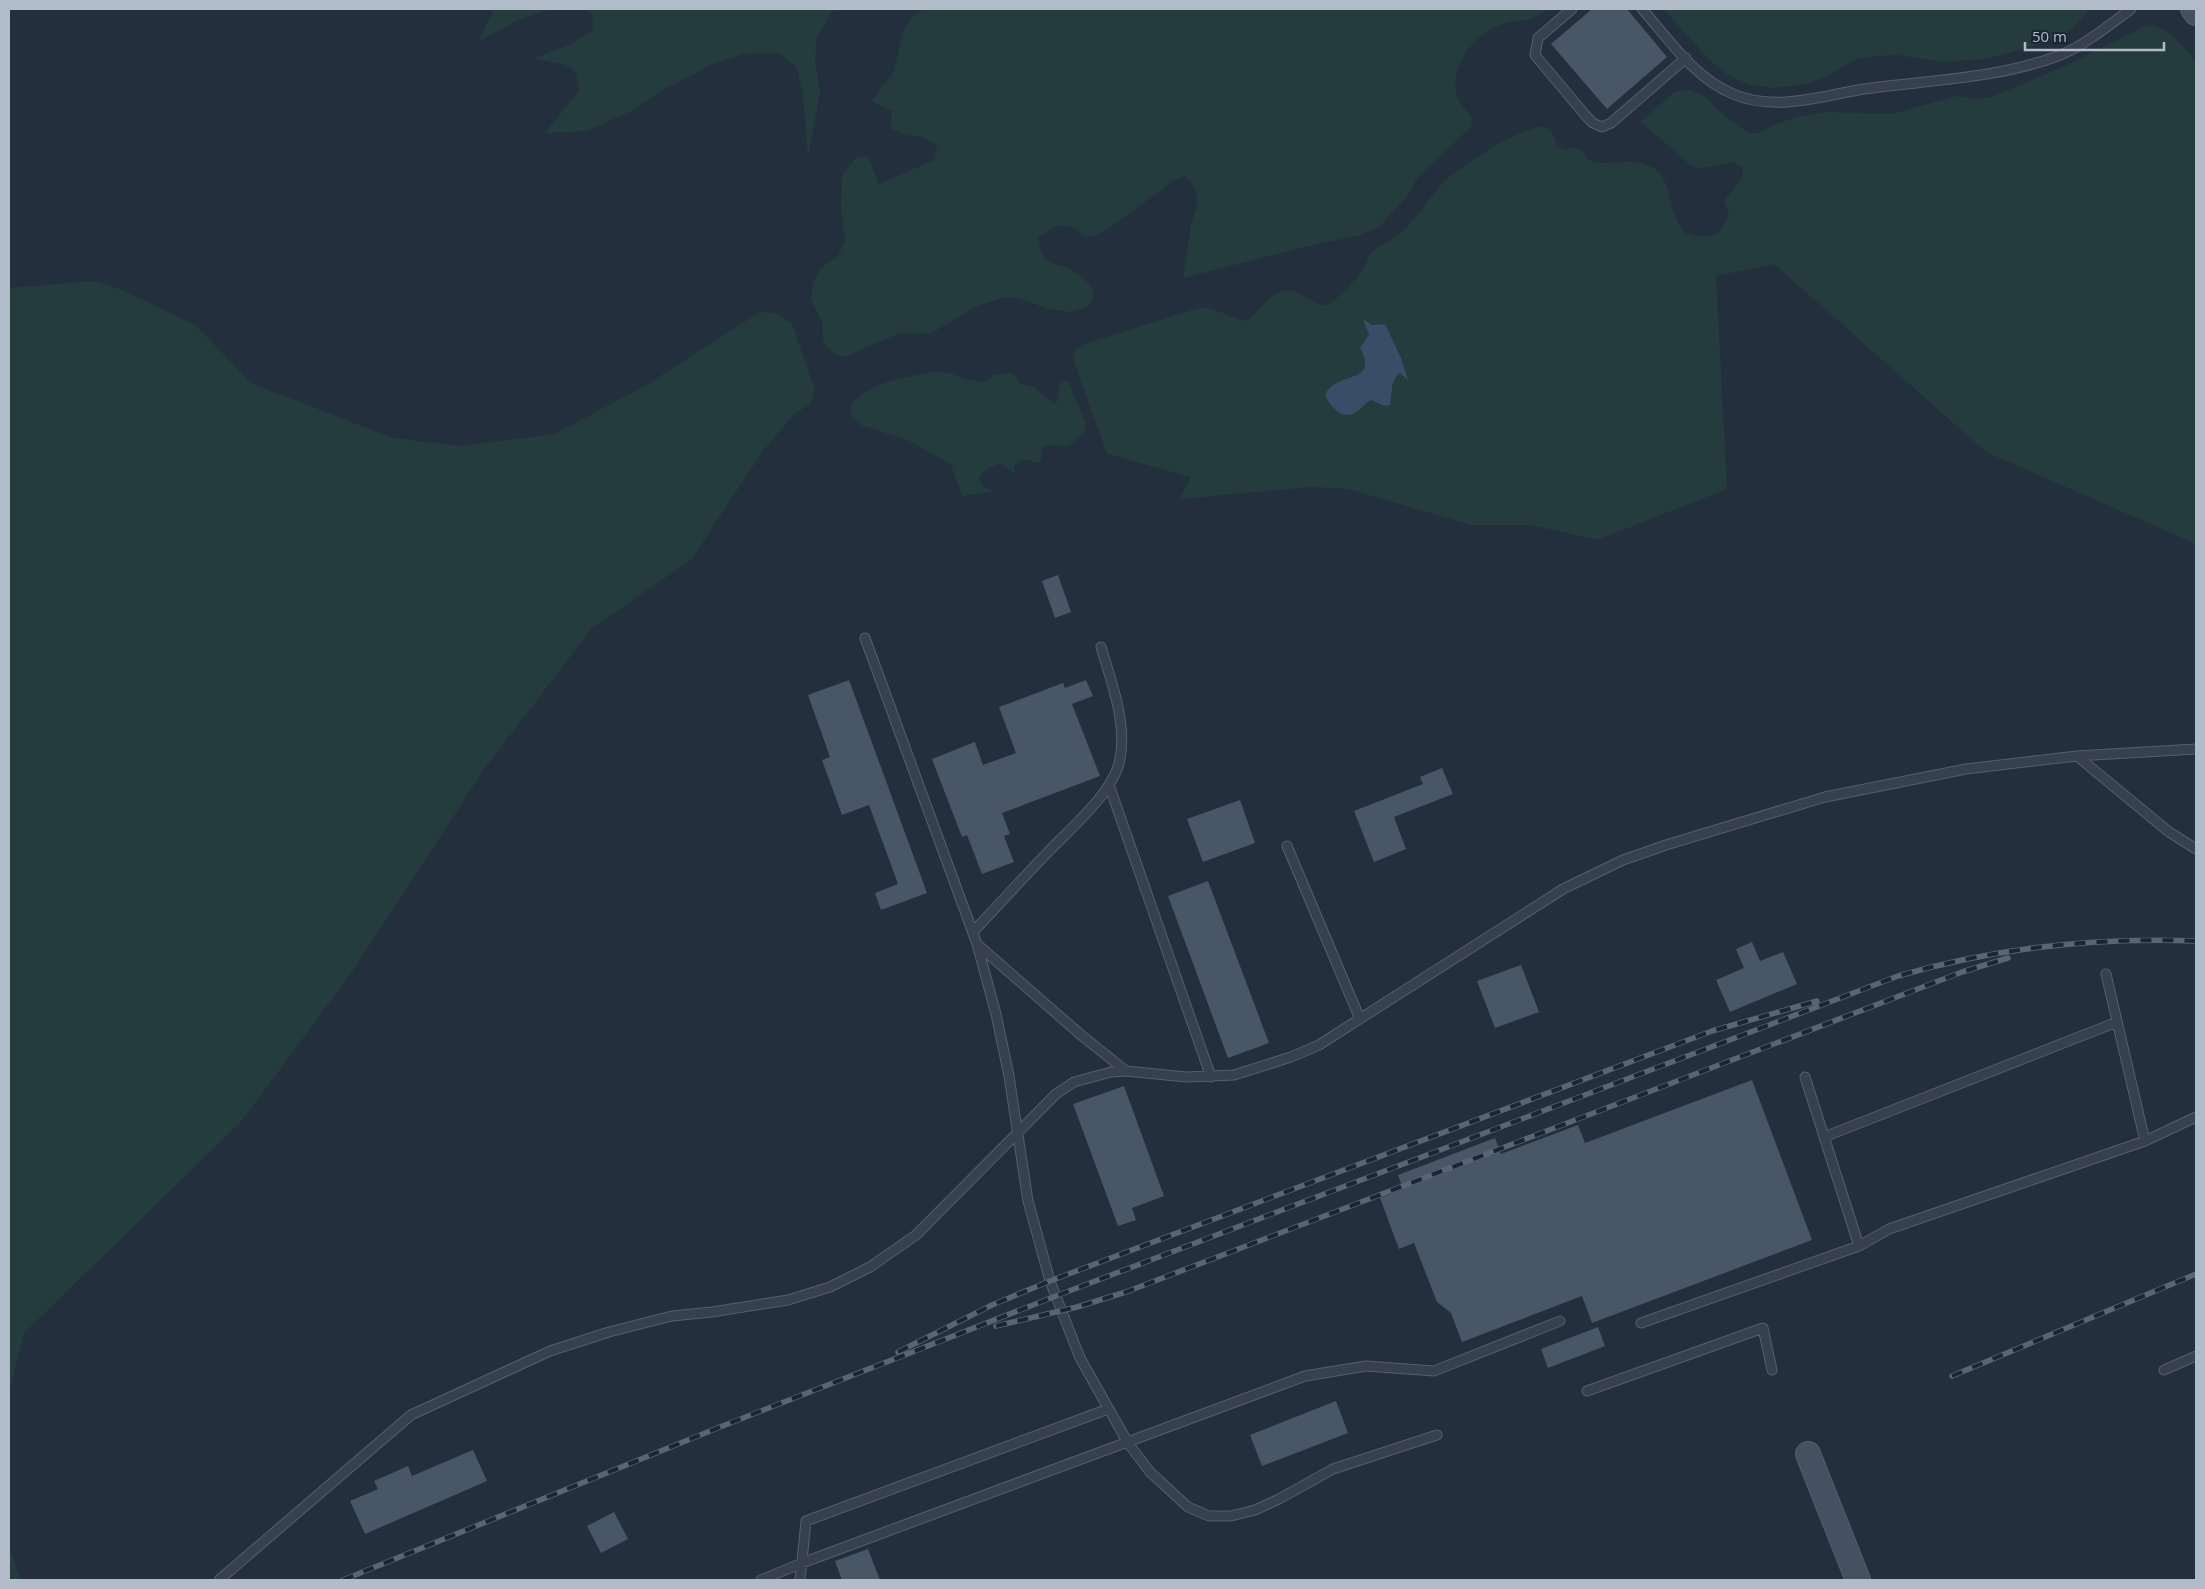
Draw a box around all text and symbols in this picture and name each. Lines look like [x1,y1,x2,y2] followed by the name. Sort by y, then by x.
[2025,20,2164,52] scale bar
[2032,26,2067,46] text: 50 m

